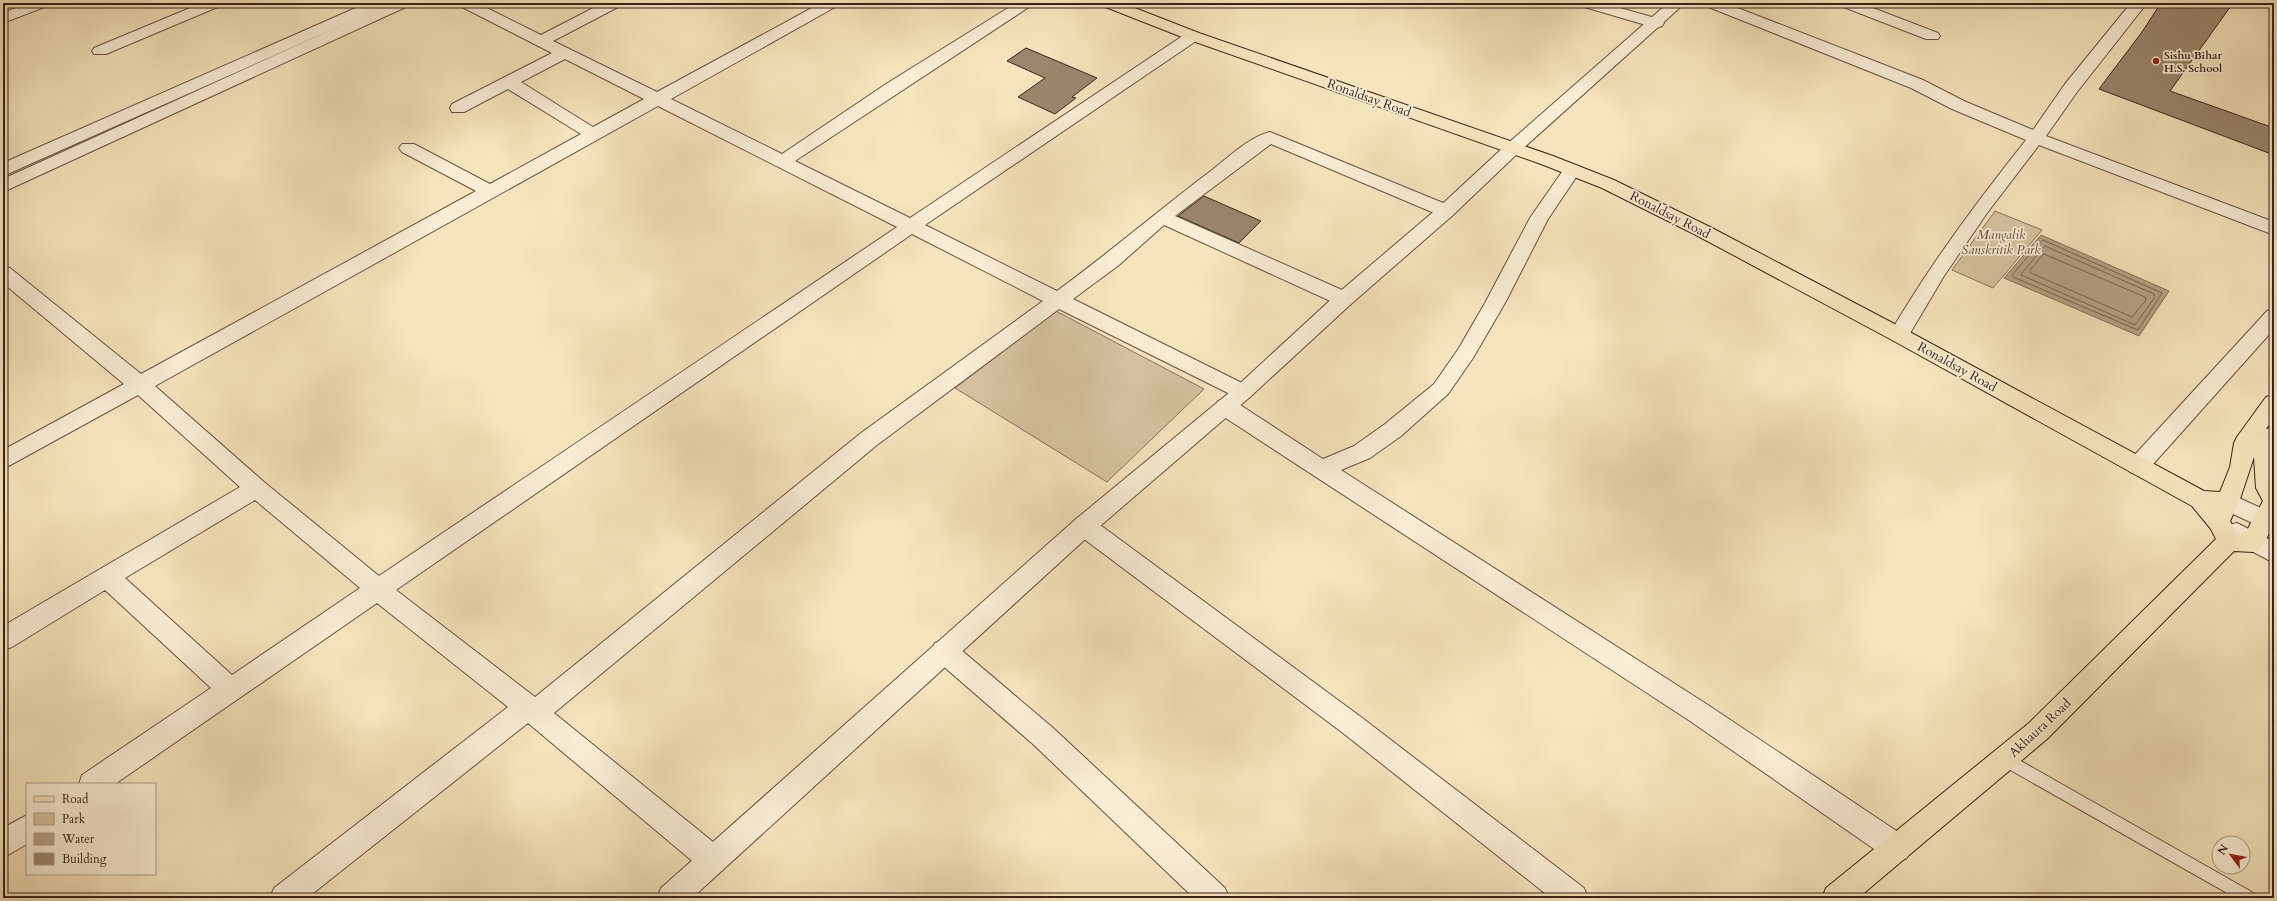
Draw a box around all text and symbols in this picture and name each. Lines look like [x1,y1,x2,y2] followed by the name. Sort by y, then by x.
[2164,48,2223,76] place label: Sishu Bihar H.S. School
[2151,56,2161,66] marker: Sishu Bihar H.S. School
[1324,74,1414,122] street label: Ronaldsay Road
[1627,187,1713,243] street label: Ronaldsay Road
[1961,226,2041,259] park label: Mangalik Sanskritik Park
[1914,338,2000,396] street label: Ronaldsay Road
[2005,695,2075,761] street label: Akhaura Road
[26,783,156,875] legend
[62,791,89,807] text: Road
[62,811,86,827] text: Park
[61,831,95,847] text: Water
[2211,835,2251,875] north arrow
[2214,842,2232,858] text: N
[62,851,107,867] text: Building

